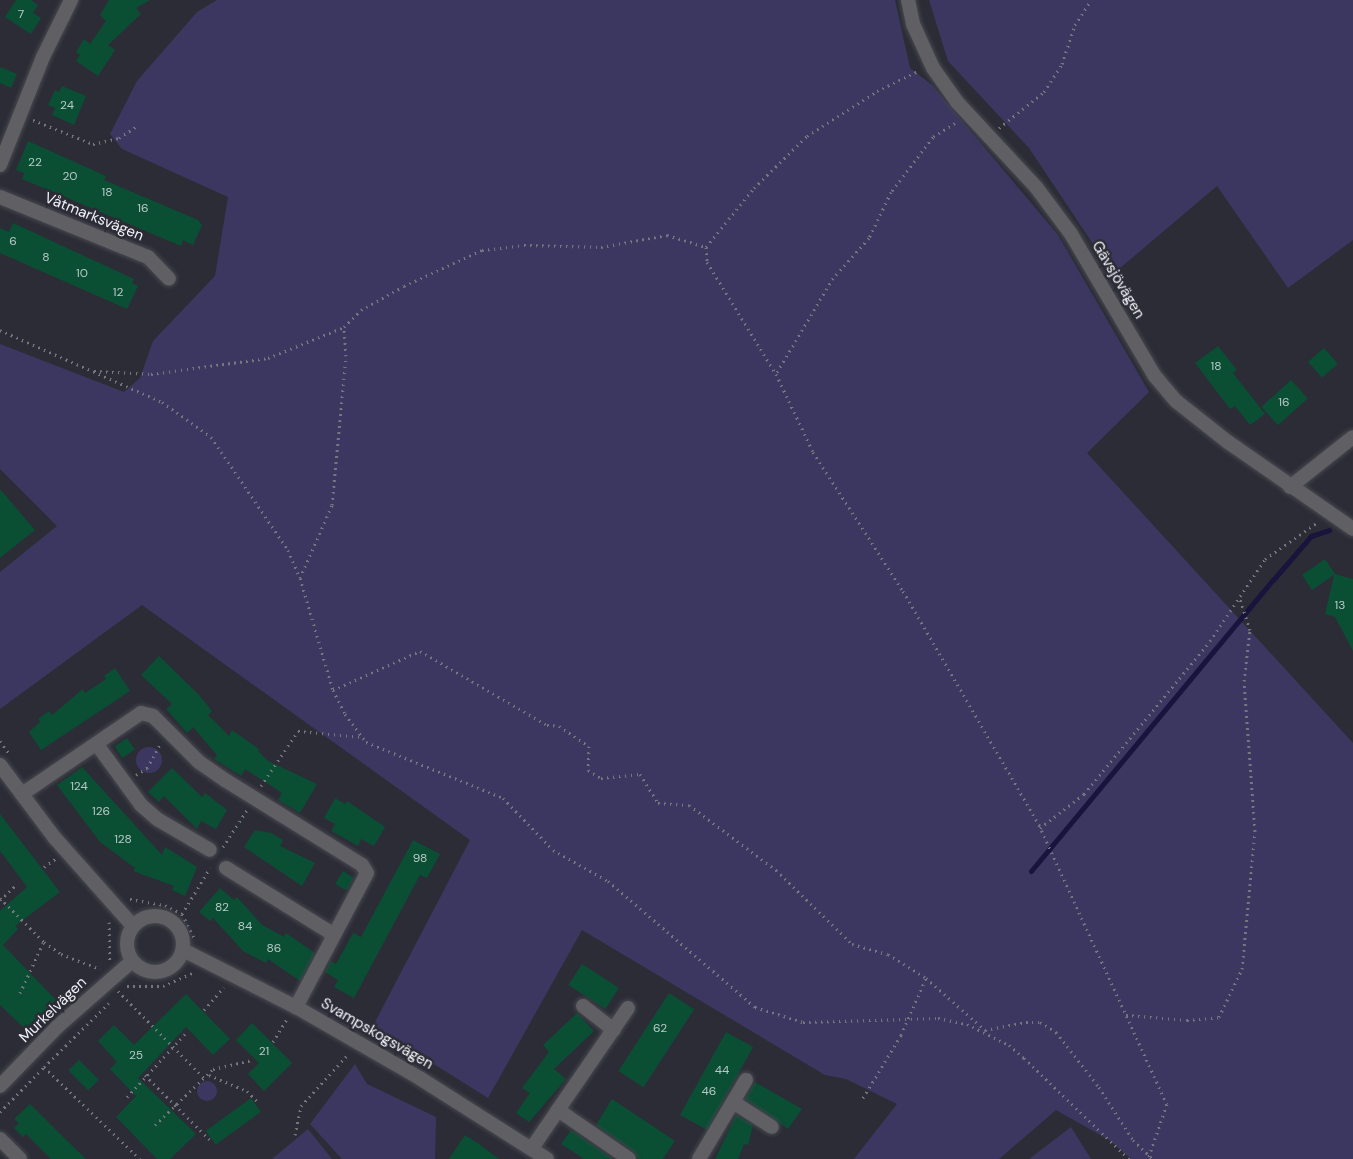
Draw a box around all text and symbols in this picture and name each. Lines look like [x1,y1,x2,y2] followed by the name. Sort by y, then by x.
[18,8,24,22] house number: 7
[60,99,74,113] house number: 24
[28,156,42,170] house number: 22
[63,170,77,184] house number: 20
[101,186,113,200] house number: 18
[42,189,146,245] street label: Våtmarksvägen
[137,202,149,216] house number: 16
[9,235,17,249] house number: 6
[1088,238,1148,322] street label: Gävsjövägen
[42,251,50,265] house number: 8
[76,267,88,281] house number: 10
[113,286,123,300] house number: 12
[1210,360,1222,374] house number: 18
[1278,396,1290,410] house number: 16
[1335,599,1345,613] house number: 13
[70,780,88,794] house number: 124
[92,805,110,819] house number: 126
[114,833,132,847] house number: 128
[413,852,427,866] house number: 98
[215,901,229,915] house number: 82
[238,920,252,934] house number: 84
[267,942,281,956] house number: 86
[16,973,90,1047] street label: Murkelvägen
[318,995,436,1073] street label: Svampskogsvägen
[653,1022,667,1036] house number: 62
[259,1045,269,1059] house number: 21
[129,1049,143,1063] house number: 25
[715,1064,729,1078] house number: 44
[702,1085,716,1099] house number: 46

